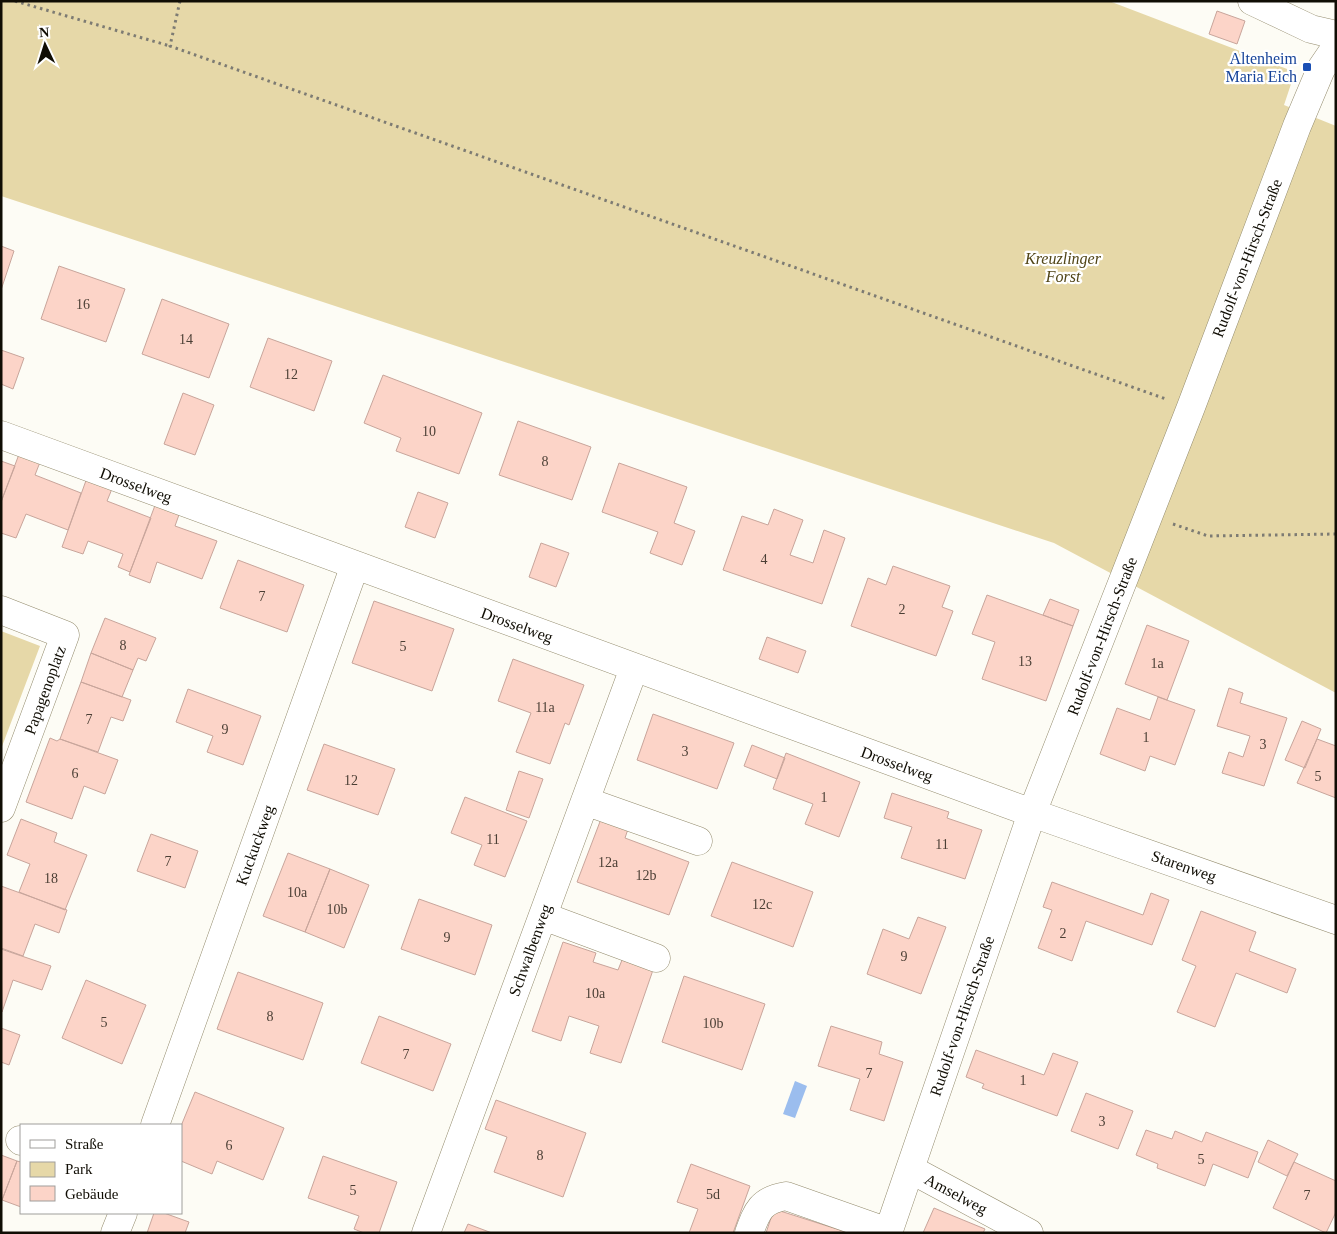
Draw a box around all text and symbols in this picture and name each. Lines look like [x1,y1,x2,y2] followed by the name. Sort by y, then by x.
[20,20,70,70] north arrow
[39,25,50,40] text: N
[1225,50,1298,85] place label: Altenheim Maria Eich
[1301,61,1313,73] marker: Altenheim Maria Eich
[1209,177,1285,339] street label: Rudolf-von-Hirsch-Straße
[1024,250,1102,285] park label: Kreuzlinger Forst
[76,297,90,312] house number: 16
[179,332,193,347] house number: 14
[284,367,298,382] house number: 12
[422,424,436,439] house number: 10
[542,454,549,469] house number: 8
[97,464,174,507] street label: Drosselweg
[761,552,768,567] house number: 4
[1064,555,1140,717] street label: Rudolf-von-Hirsch-Straße
[259,589,266,604] house number: 7
[899,602,906,617] house number: 2
[478,604,555,647] street label: Drosselweg
[120,638,127,653] house number: 8
[400,639,407,654] house number: 5
[21,643,70,737] street label: Papagenoplatz
[1018,654,1032,669] house number: 13
[1150,656,1164,671] house number: 1a
[535,700,556,715] house number: 11a
[86,712,93,727] house number: 7
[222,722,229,737] house number: 9
[1143,730,1150,745] house number: 1
[1260,737,1267,752] house number: 3
[858,743,935,786] street label: Drosselweg
[682,744,689,759] house number: 3
[72,766,79,781] house number: 6
[1315,769,1322,784] house number: 5
[344,773,358,788] house number: 12
[821,790,828,805] house number: 1
[233,802,278,888] street label: Kuckuckweg
[486,832,500,847] house number: 11
[935,837,949,852] house number: 11
[1149,847,1219,886] street label: Starenweg
[165,854,172,869] house number: 7
[598,855,619,870] house number: 12a
[636,868,657,883] house number: 12b
[44,871,58,886] house number: 18
[287,885,308,900] house number: 10a
[752,897,772,912] house number: 12c
[327,902,348,917] house number: 10b
[505,902,555,999] street label: Schwalbenweg
[1060,926,1067,941] house number: 2
[444,930,451,945] house number: 9
[927,934,997,1098] street label: Rudolf-von-Hirsch-Straße
[901,949,908,964] house number: 9
[585,986,606,1001] house number: 10a
[267,1009,274,1024] house number: 8
[101,1015,108,1030] house number: 5
[703,1016,724,1031] house number: 10b
[403,1047,410,1062] house number: 7
[866,1066,873,1081] house number: 7
[1020,1073,1027,1088] house number: 1
[1099,1114,1106,1129] house number: 3
[20,1124,182,1214] legend
[65,1136,104,1152] text: Straße
[226,1138,233,1153] house number: 6
[537,1148,544,1163] house number: 8
[1198,1152,1205,1167] house number: 5
[65,1161,93,1177] text: Park
[921,1170,990,1218] street label: Amselweg
[350,1183,357,1198] house number: 5
[65,1186,119,1202] text: Gebäude
[706,1187,720,1202] house number: 5d
[1304,1188,1311,1203] house number: 7

